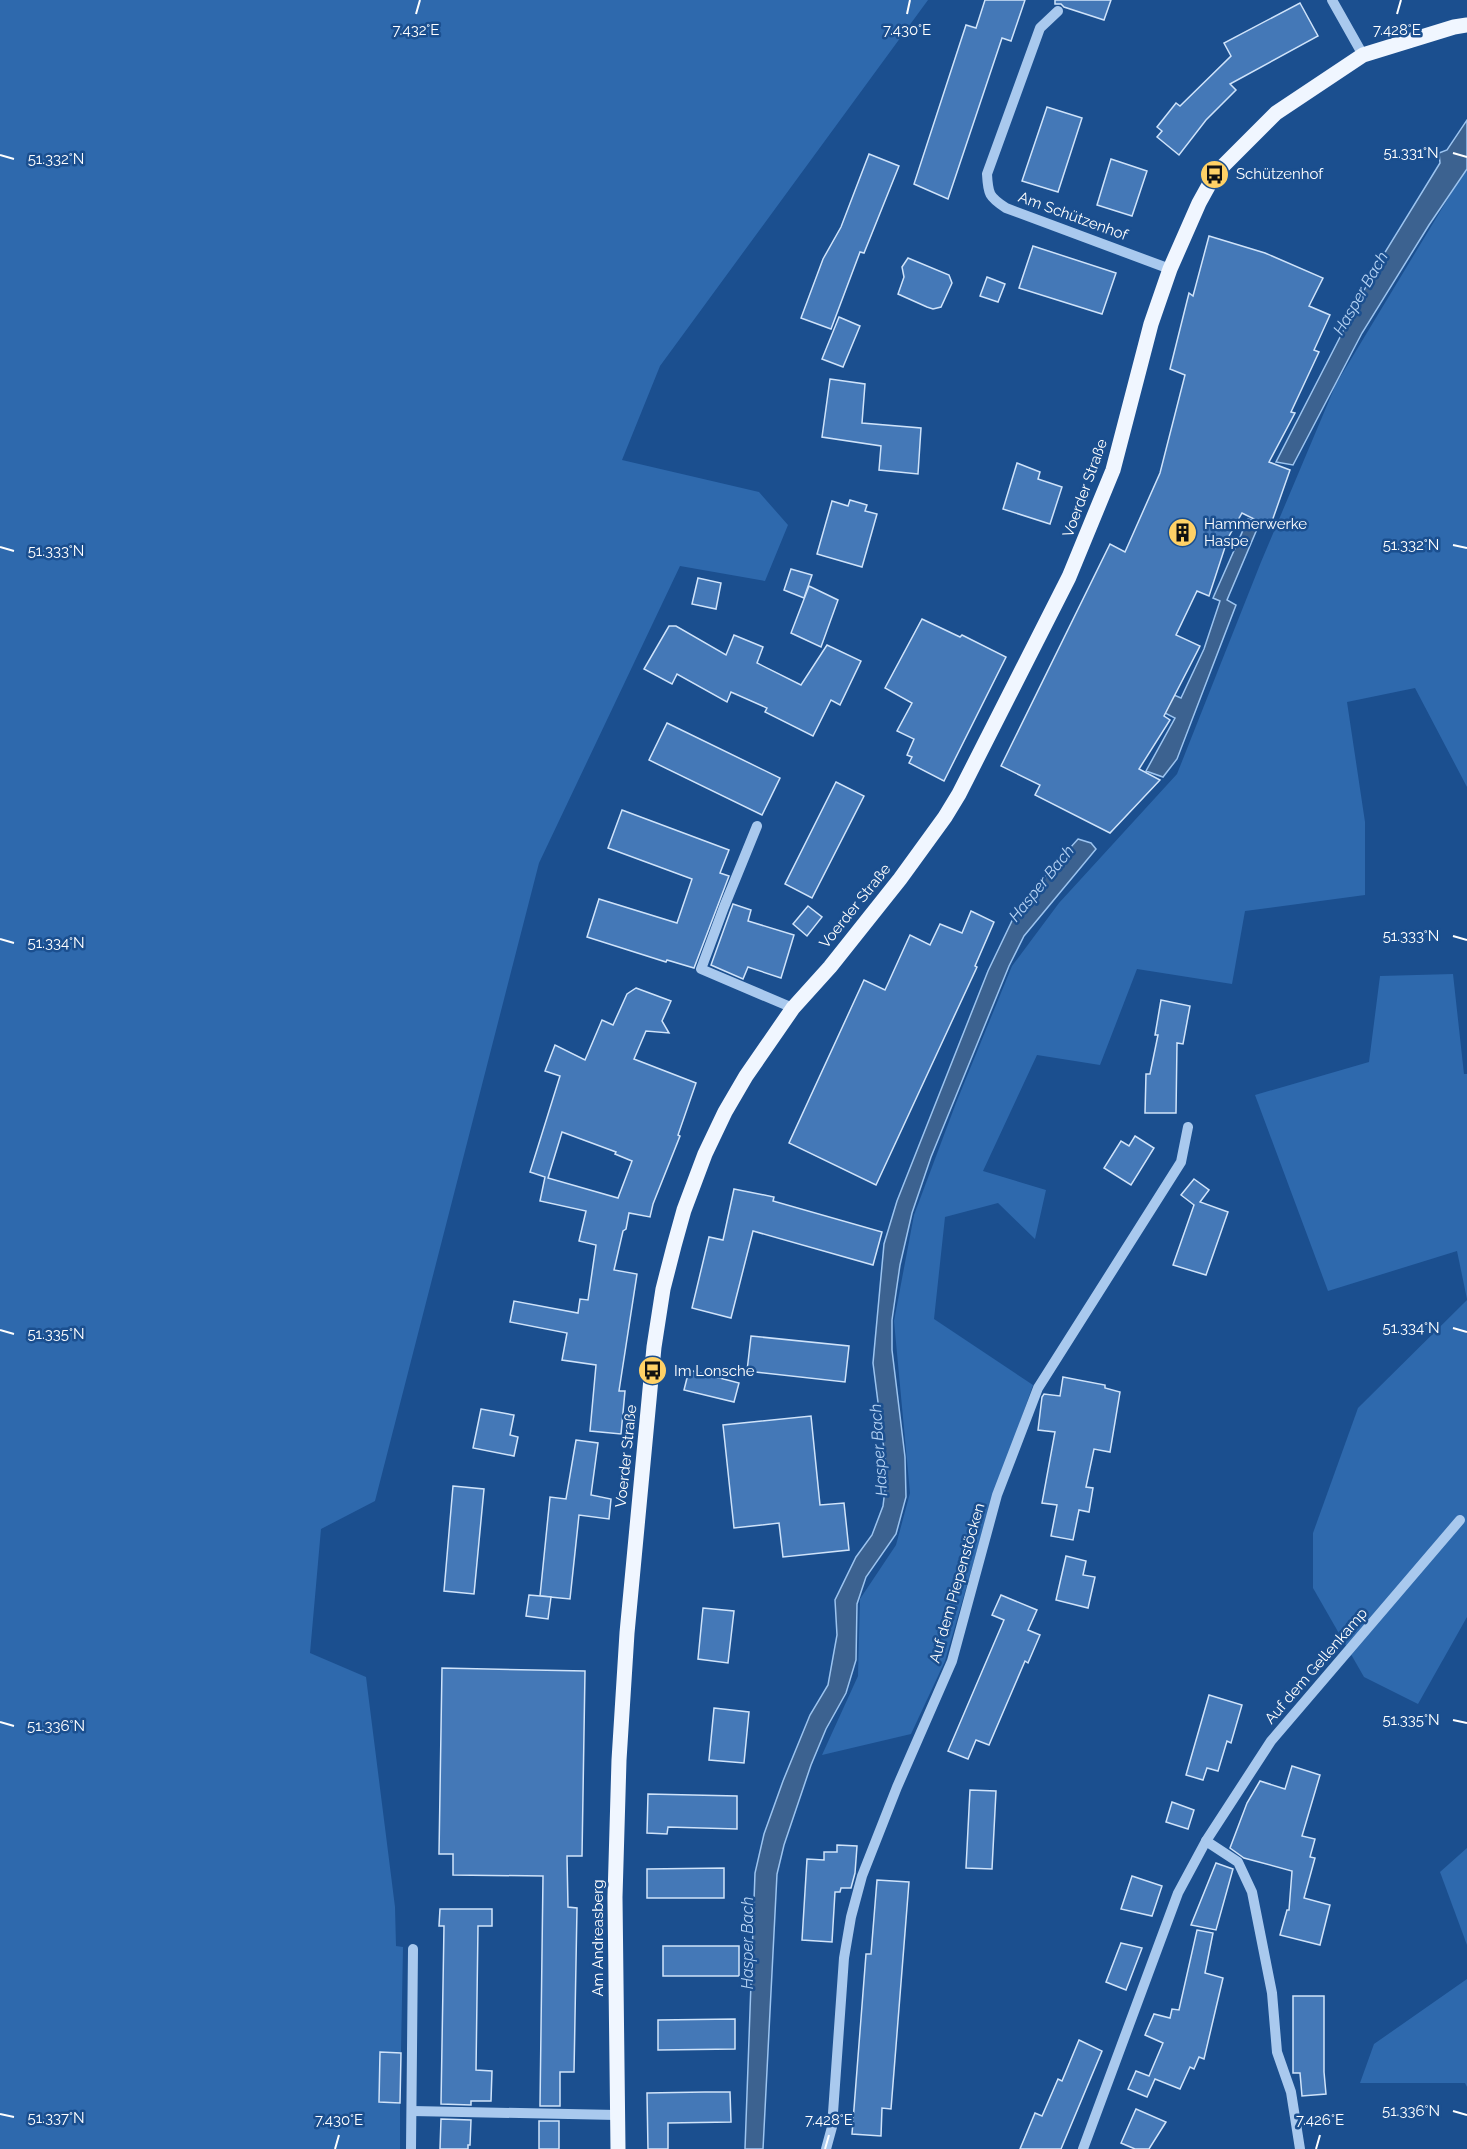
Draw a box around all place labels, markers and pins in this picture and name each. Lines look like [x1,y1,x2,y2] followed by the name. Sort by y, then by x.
[1199,158,1231,190] bus stop icon: Schützenhof
[1236,165,1324,183] place label: Schützenhof
[1204,515,1307,550] place label: Hammerwerke Haspe
[1167,517,1199,549] building icon: Hammerwerke Haspe
[637,1355,669,1387] bus stop icon: Im Lonsche
[674,1362,755,1380] place label: Im Lonsche

